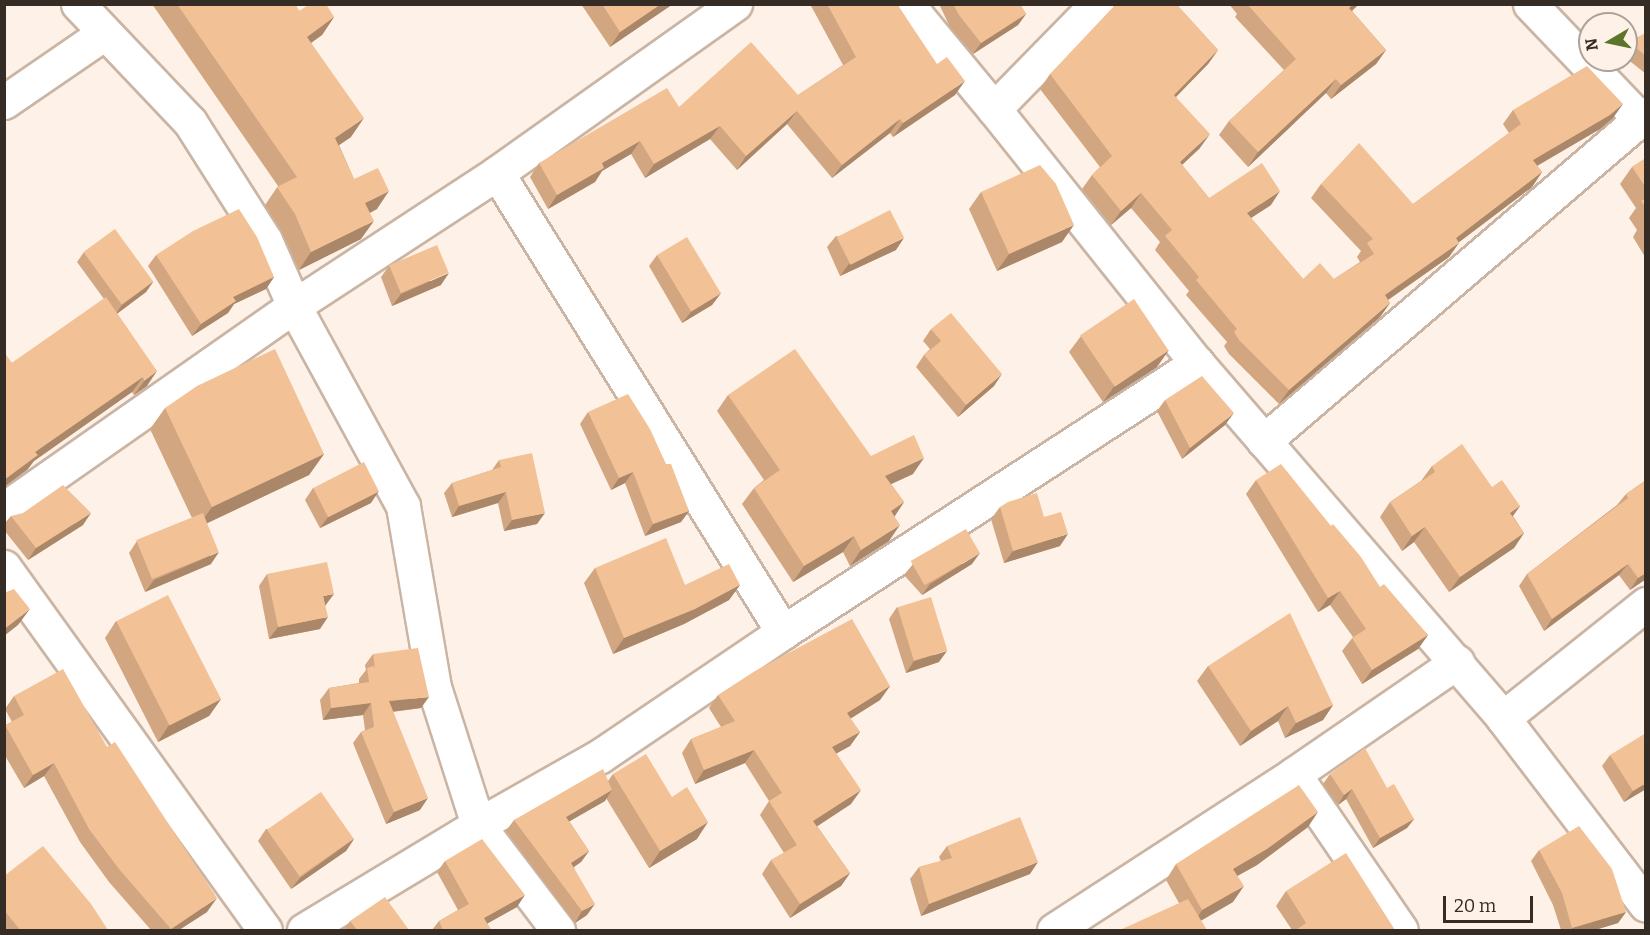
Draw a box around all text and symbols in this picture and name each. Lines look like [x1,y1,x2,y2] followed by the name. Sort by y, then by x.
[1578,12,1638,72] north arrow
[1581,37,1602,52] text: N
[1446,884,1536,922] scale bar
[1454,895,1496,917] text: 20 m

